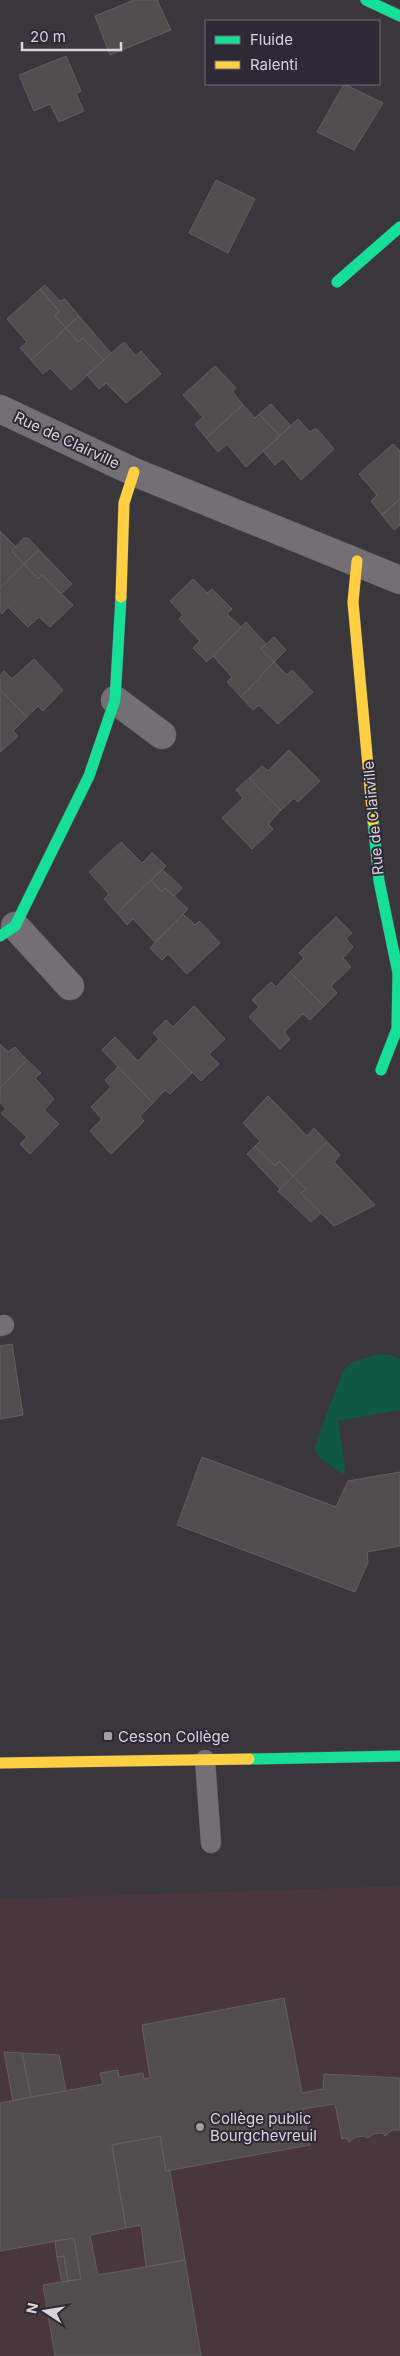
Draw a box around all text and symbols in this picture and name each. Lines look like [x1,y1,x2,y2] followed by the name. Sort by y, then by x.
[22,20,121,52] scale bar
[205,20,380,85] legend
[30,27,66,46] text: 20 m
[250,30,293,49] text: Fluide
[250,55,298,74] text: Ralenti
[11,407,123,473] street label: Rue de Clairville
[359,760,387,876] street label: Rue de Clairville
[118,1727,230,1746] place label: Cesson Collège
[102,1730,114,1742] marker: Cesson Collège
[210,2109,317,2145] place label: Collège public Bourgchevreuil
[194,2121,206,2133] marker: Collège public Bourgchevreuil
[20,2286,70,2336] north arrow
[22,2301,41,2315] text: N

